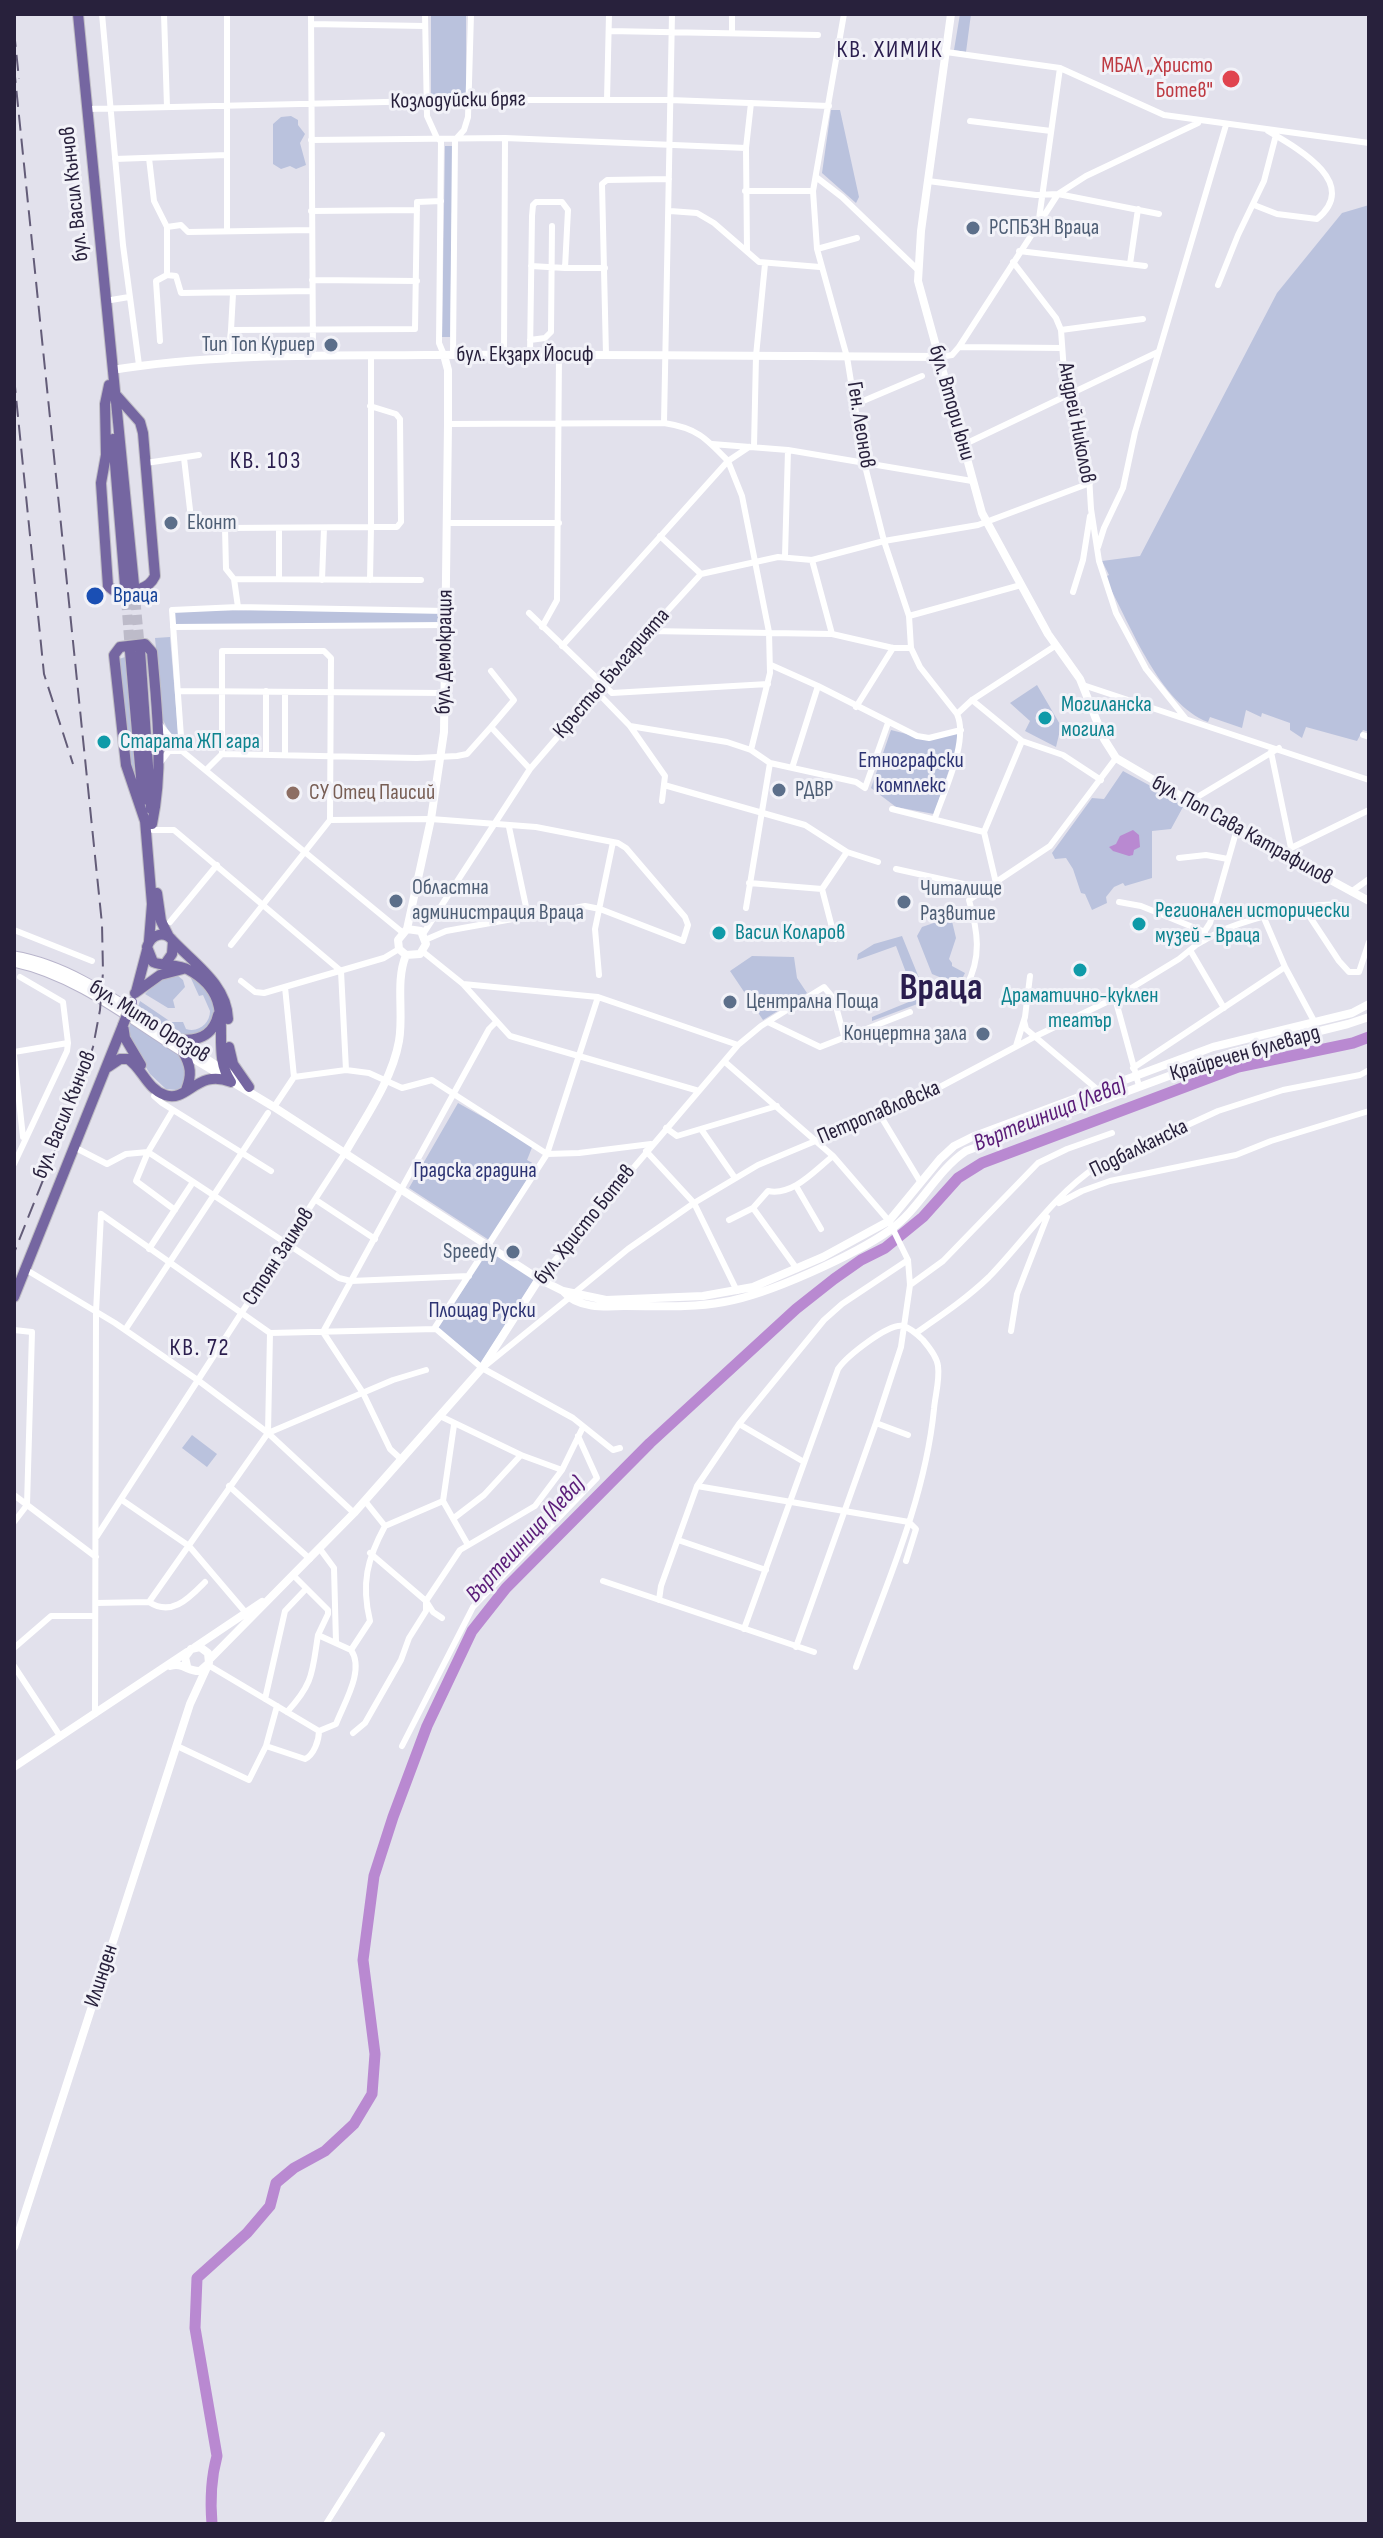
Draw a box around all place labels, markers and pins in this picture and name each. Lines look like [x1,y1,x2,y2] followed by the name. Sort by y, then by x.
[1101,53,1213,104] place label: МБАЛ „Христо Ботев"
[1220,68,1242,90] marker: МБАЛ „Христо Ботев"
[989,215,1099,241] place label: РСПБЗН Враца
[964,219,982,237] marker: РСПБЗН Враца
[202,332,315,358] place label: Тип Топ Куриер
[322,336,340,354] marker: Тип Топ Куриер
[187,510,237,536] place label: Еконт
[162,514,180,532] marker: Еконт
[113,583,158,609] place label: Враца
[84,585,106,607] marker: Враца
[1061,692,1152,744] place label: Могиланска могила
[1036,709,1054,727] marker: Могиланска могила
[120,729,260,755] place label: Старата ЖП гара
[95,733,113,751] marker: Старата ЖП гара
[795,777,833,803] place label: РДВР
[309,780,435,806] place label: СУ Отец Паисий
[770,781,788,799] marker: РДВР
[284,784,302,802] marker: СУ Отец Паисий
[412,875,584,926] place label: Областна администрация Враца
[920,876,1002,928] place label: Читалище Развитие
[387,892,405,910] marker: Областна администрация Враца
[895,893,913,911] marker: Читалище Развитие
[1155,898,1350,950] place label: Регионален исторически музей - Враца
[1130,915,1148,933] marker: Регионален исторически музей - Враца
[735,920,845,946] place label: Васил Коларов
[710,924,728,942] marker: Васил Коларов
[1071,961,1089,979] marker: Драматично-куклен театър
[1001,983,1159,1034] place label: Драматично-куклен театър
[746,989,879,1015] place label: Централна Поща
[721,993,739,1011] marker: Централна Поща
[844,1021,967,1047] place label: Концертна зала
[974,1025,992,1043] marker: Концертна зала
[443,1239,497,1265] place label: Speedy
[504,1243,522,1261] marker: Speedy

